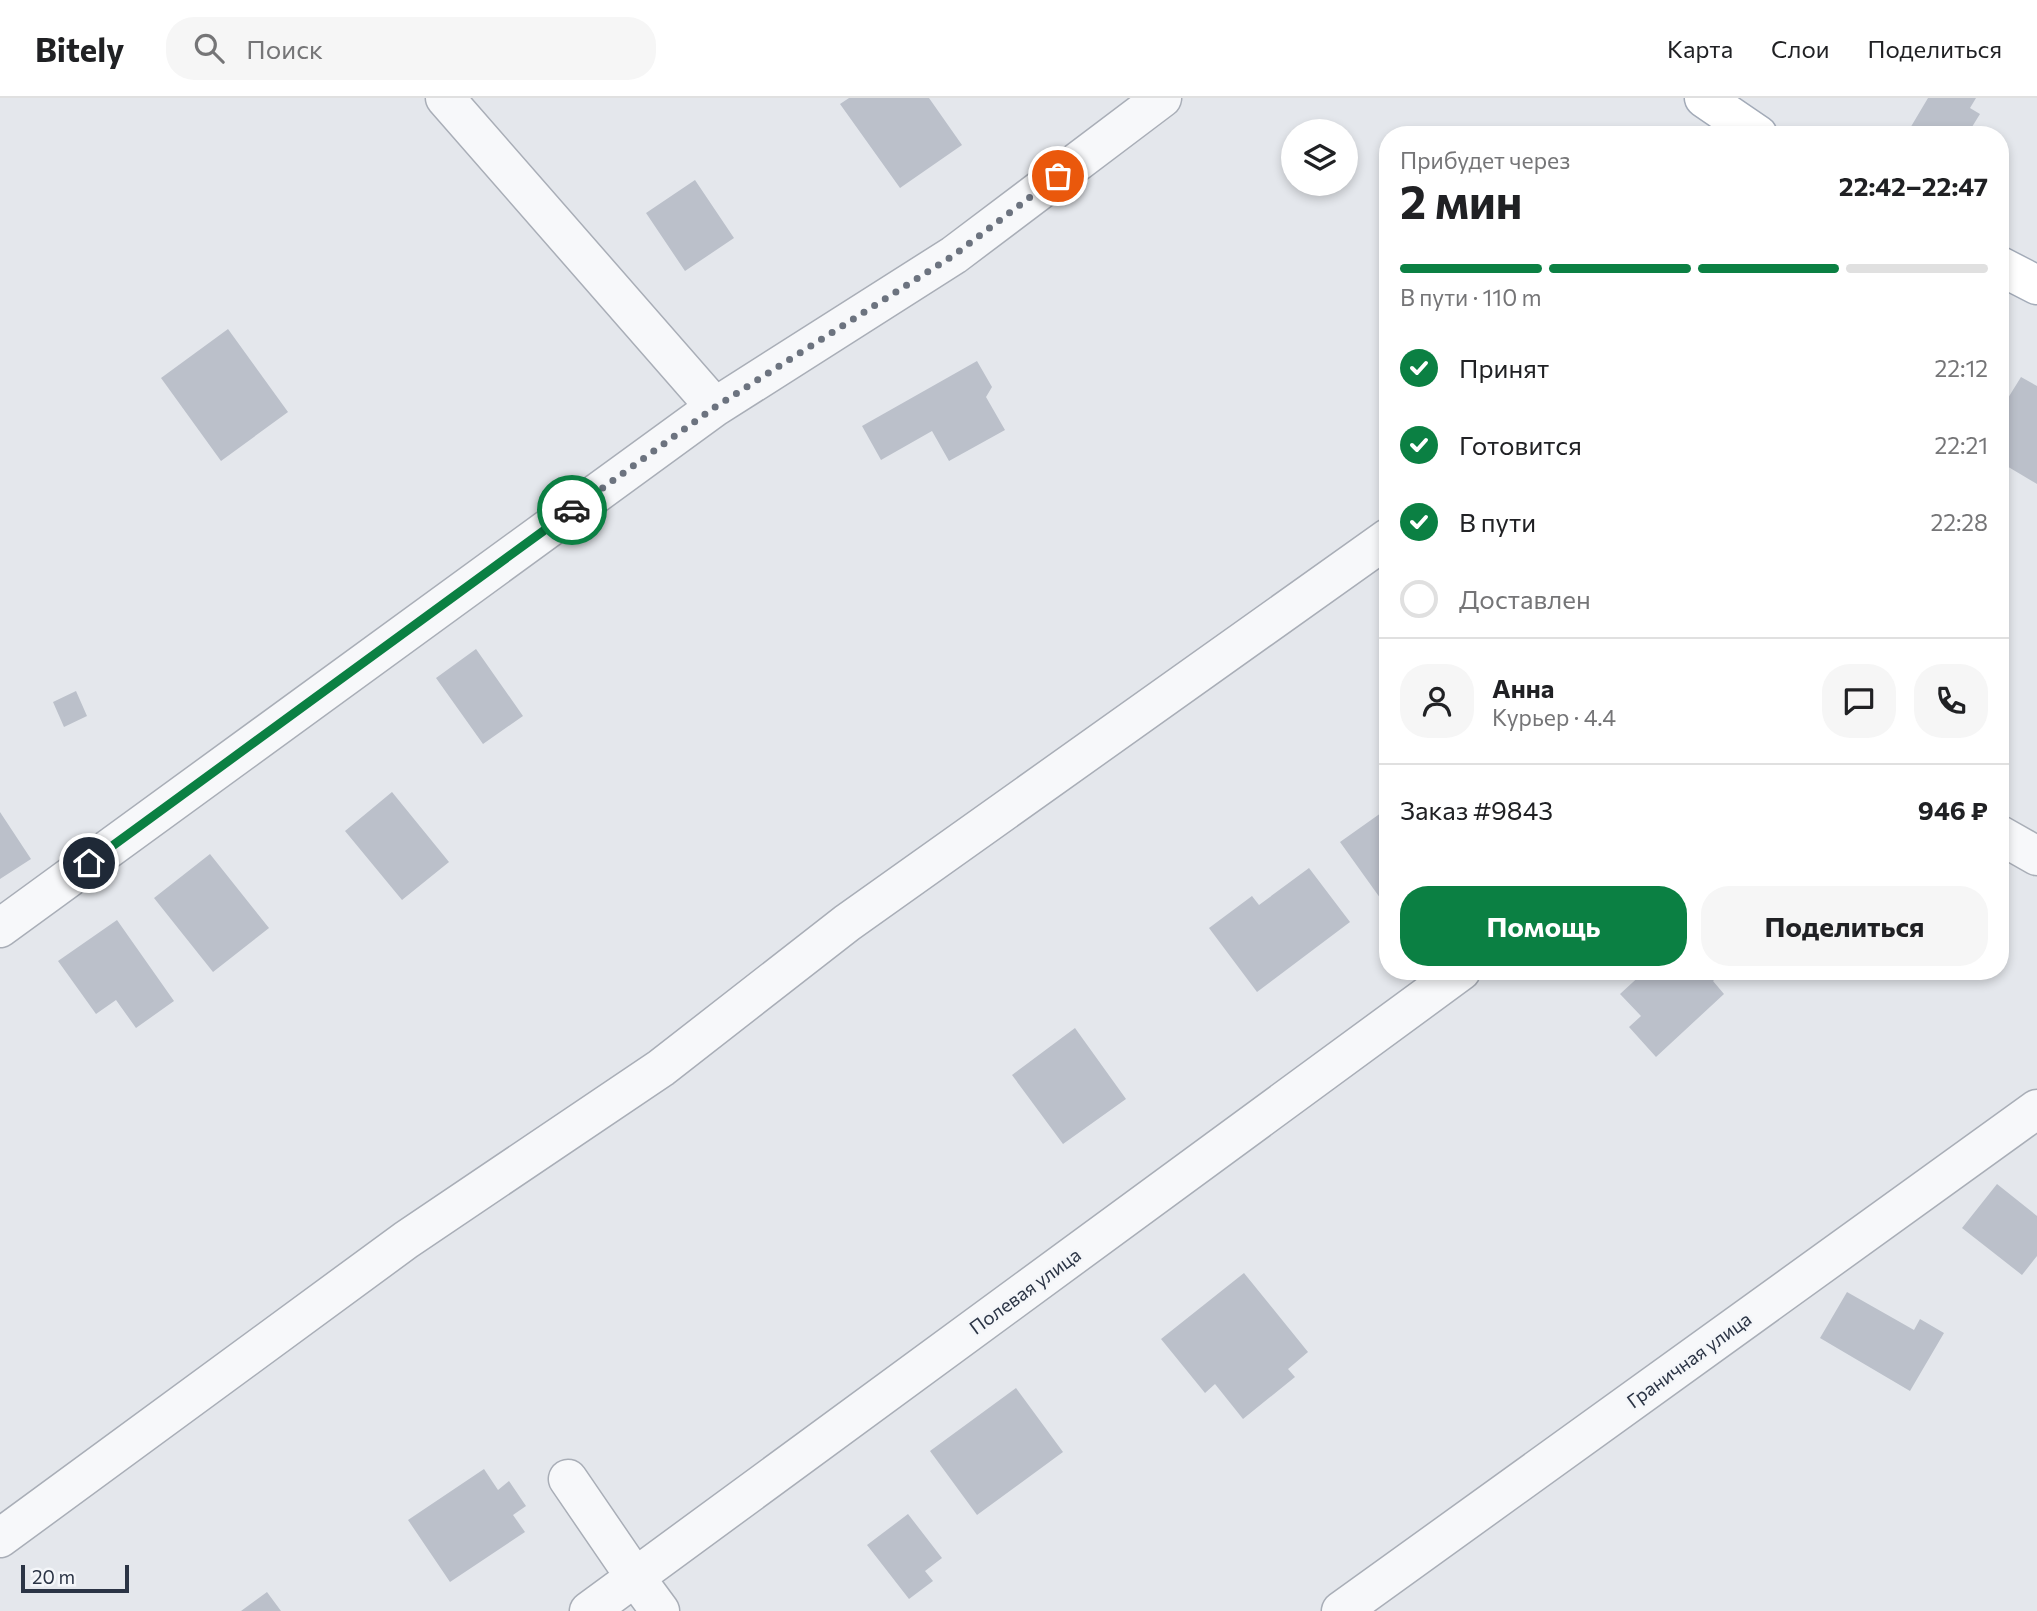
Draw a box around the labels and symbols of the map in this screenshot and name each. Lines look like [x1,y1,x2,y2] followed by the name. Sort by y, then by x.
[1028,146,1088,206] pin
[537,475,607,545] courier
[59,833,119,893] pin
[965,1243,1085,1339] street label: Полевая улица
[1622,1307,1755,1412] street label: Граничная улица
[21,1562,130,1594] scale bar

